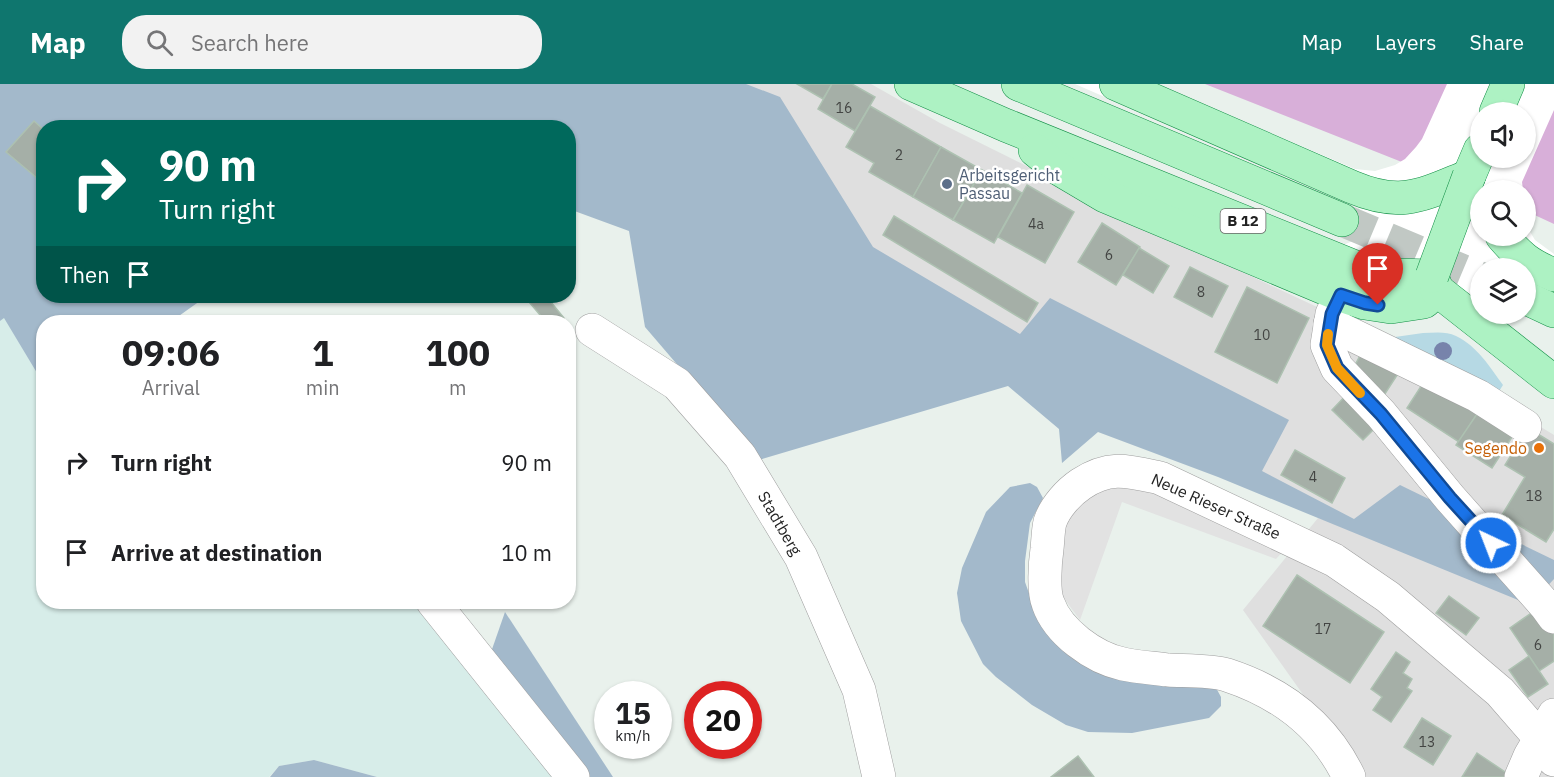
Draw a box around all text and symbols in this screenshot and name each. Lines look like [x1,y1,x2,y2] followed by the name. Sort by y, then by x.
[122,15,542,69] search box
[30,24,86,61] text: Map
[143,26,176,59] icon: search
[191,28,309,57] text: Search here
[1302,28,1342,56] text: Map
[1375,28,1437,56] text: Layers
[1470,28,1524,56] text: Share
[836,99,852,117] house number: 16
[1470,102,1536,324] map controls
[1470,102,1536,168] button: sound
[159,138,257,193] text: 90 m
[60,144,138,222] icon: right
[895,146,903,164] house number: 2
[959,165,1060,203] place label: Arbeitsgericht Passau
[940,177,954,191] marker: Arbeitsgericht Passau
[1470,180,1536,246] button: search
[159,191,276,226] text: Turn right
[1220,209,1266,233] road number: B 12
[1028,215,1044,233] house number: 4a
[1352,243,1403,305] pin
[1105,246,1113,264] house number: 6
[1361,252,1394,285] icon: arrive
[122,258,155,291] icon: arrive
[1470,258,1536,324] button: layers
[60,260,110,289] text: Then
[1197,283,1205,301] house number: 8
[1254,326,1270,344] house number: 10
[122,329,220,376] text: 09:06
[312,329,334,376] text: 1
[425,329,490,376] text: 100
[142,374,200,401] text: Arrival
[306,374,340,401] text: min
[449,374,467,401] text: m
[1464,438,1527,458] place label: Segendo
[1532,441,1546,455] marker: Segendo
[60,446,93,479] icon: right
[111,448,212,477] text: Turn right
[501,448,552,477] text: 90 m
[1309,468,1317,486] house number: 4
[1148,469,1284,544] street label: Neue Rieser Straße
[1526,487,1542,505] house number: 18
[754,488,807,559] street label: Stadtberg
[1459,511,1523,575] position arrow
[60,536,93,569] icon: arrive
[111,538,322,567] text: Arrive at destination
[501,538,552,567] text: 10 m
[1315,620,1331,638] house number: 17
[1534,636,1542,654] house number: 6
[684,681,762,759] speed limit sign: 20
[615,693,651,732] text: 15
[615,726,651,745] text: km/h
[1419,733,1435,751] house number: 13

